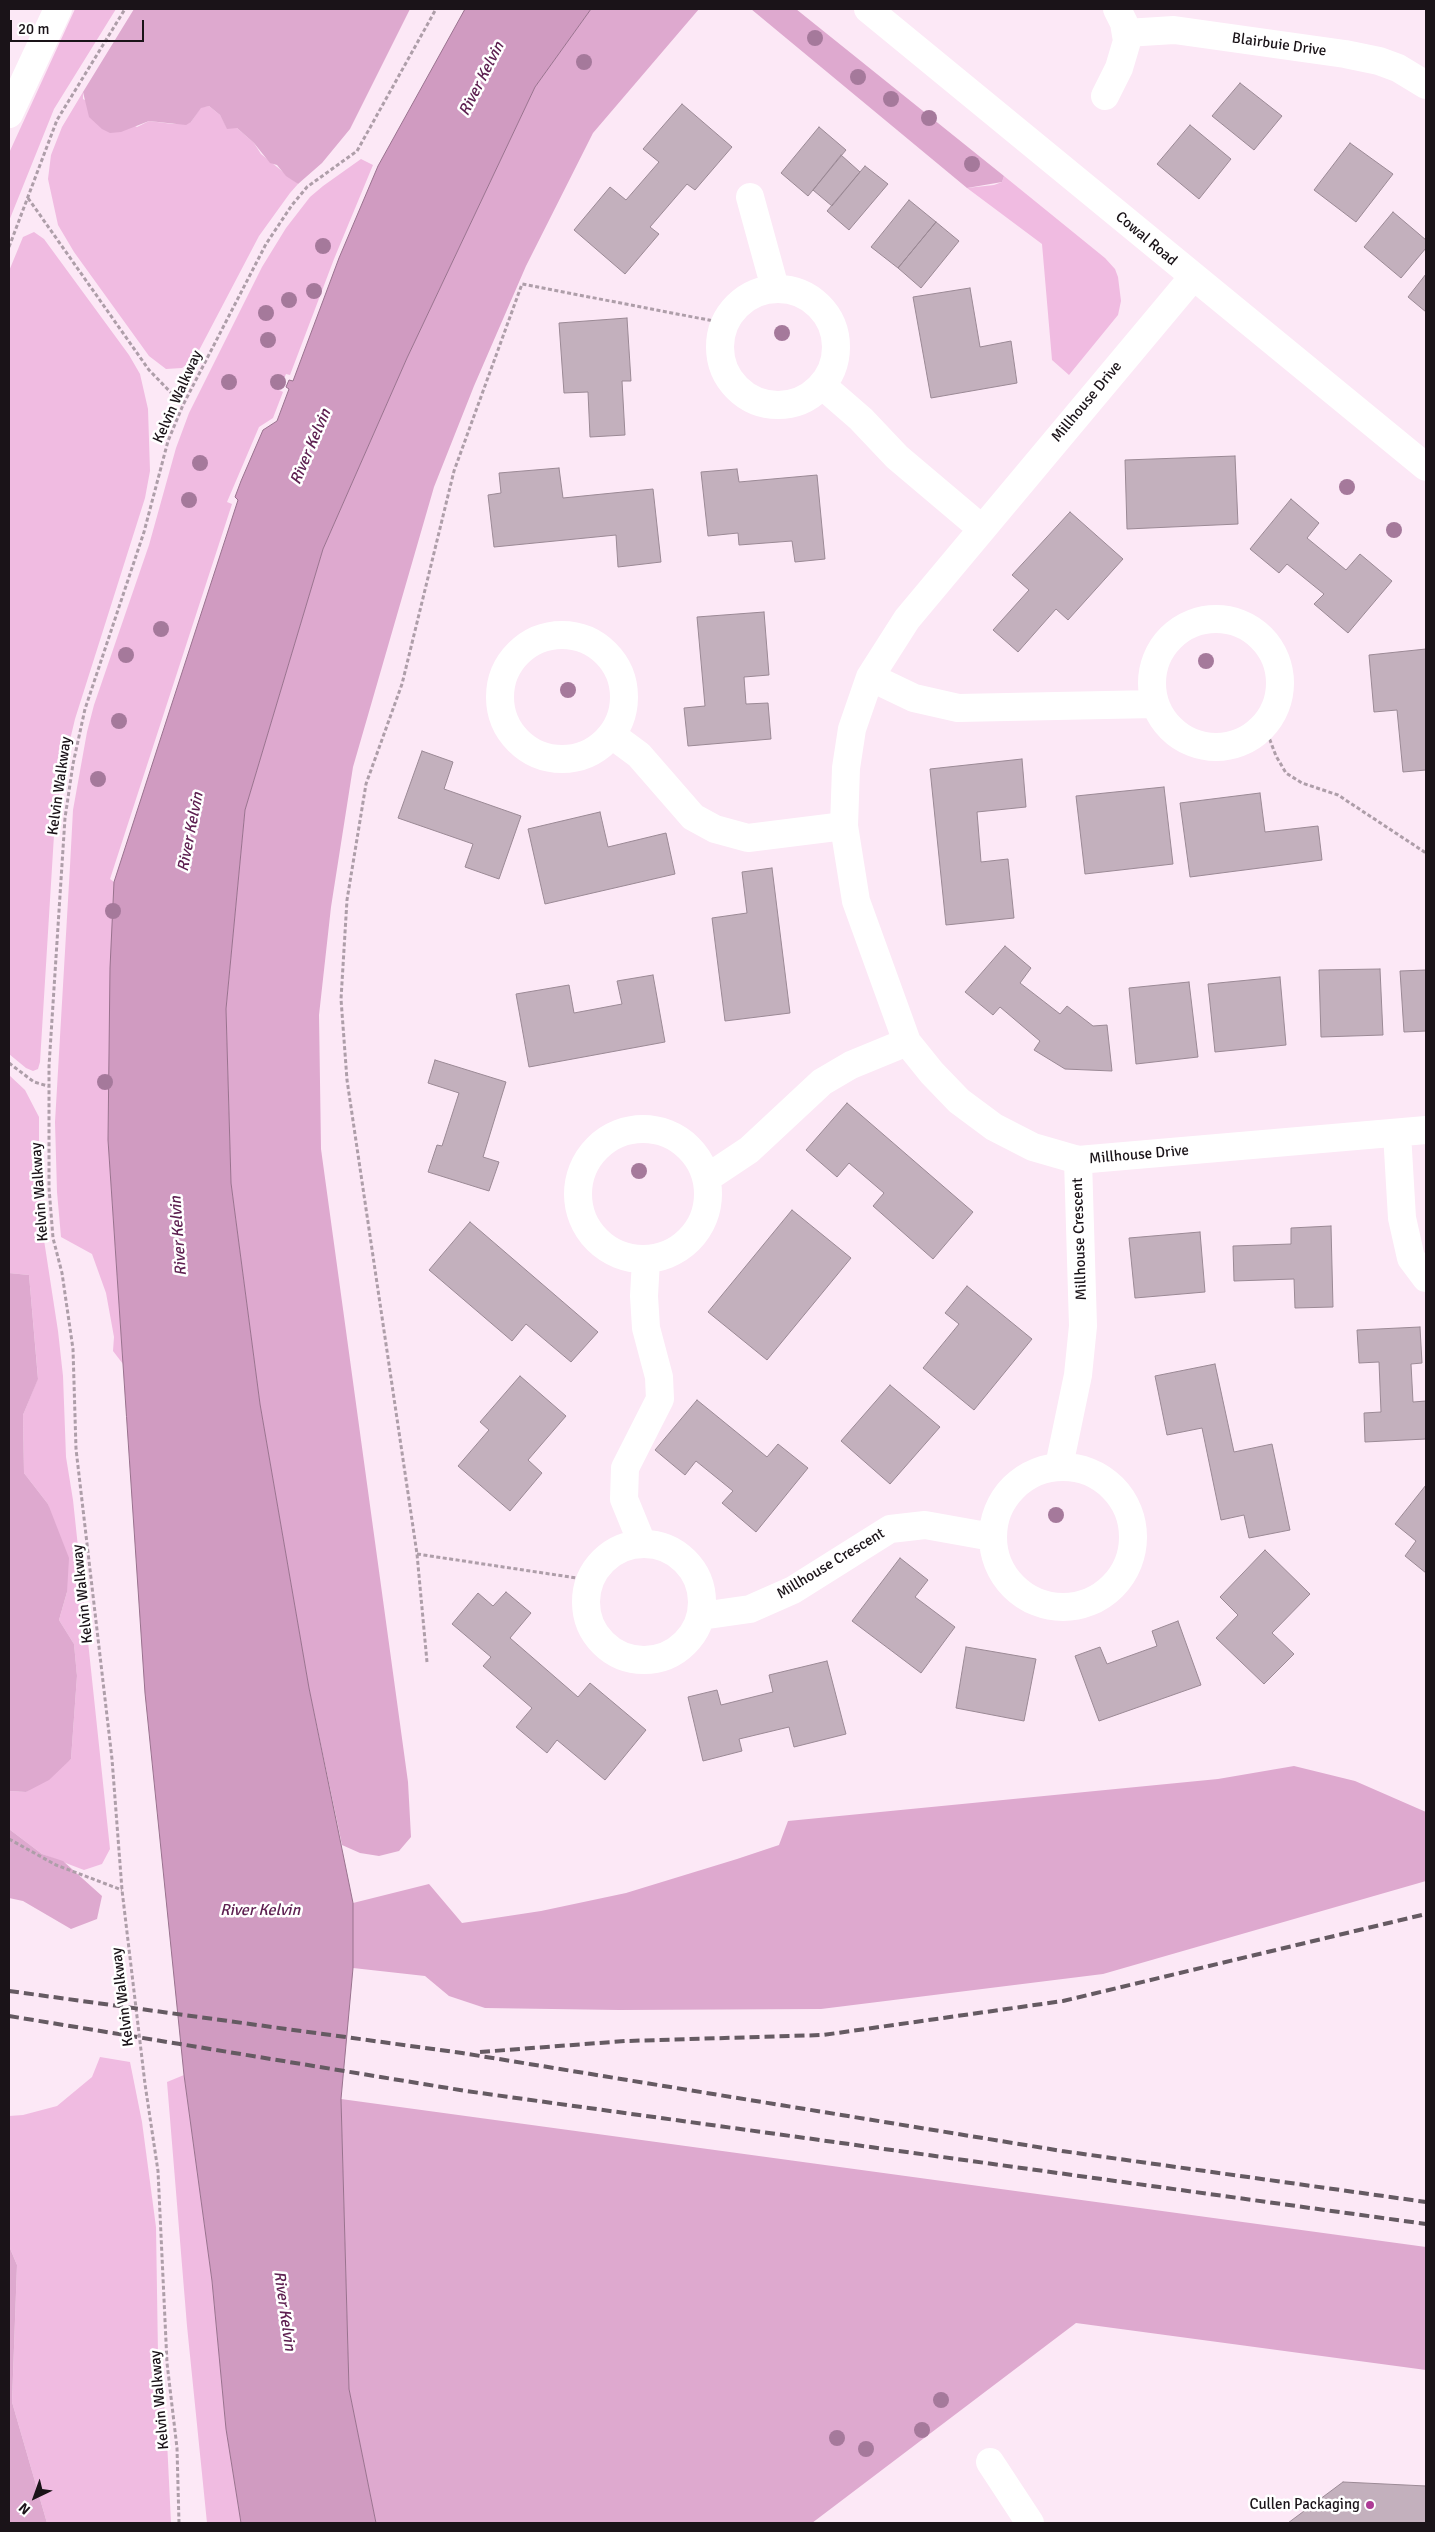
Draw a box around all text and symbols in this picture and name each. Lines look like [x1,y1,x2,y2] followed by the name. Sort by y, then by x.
[12,10,146,42] scale bar
[18,20,49,38] text: 20 m
[1231,29,1327,61] street label: Blairbuie Drive
[455,39,509,119] water label: River Kelvin
[1112,208,1180,270] street label: Cowal Road
[150,348,206,446] street label: Kelvin Walkway
[1048,358,1126,446] street label: Millhouse Drive
[286,406,336,488] water label: River Kelvin
[44,735,76,837] street label: Kelvin Walkway
[174,791,208,873] water label: River Kelvin
[28,1142,52,1242] street label: Kelvin Walkway
[1088,1142,1190,1168] street label: Millhouse Drive
[1069,1177,1091,1301] street label: Millhouse Crescent
[167,1195,191,1277] water label: River Kelvin
[774,1525,888,1603] street label: Millhouse Crescent
[69,1544,97,1644] street label: Kelvin Walkway
[220,1901,300,1921] water label: River Kelvin
[108,1947,138,2047] street label: Kelvin Walkway
[269,2270,299,2352] water label: River Kelvin
[147,2350,173,2450] street label: Kelvin Walkway
[10,2472,60,2522] north arrow
[1249,2496,1360,2514] place label: Cullen Packaging
[15,2499,34,2518] text: N
[1364,2499,1376,2511] marker: Cullen Packaging

